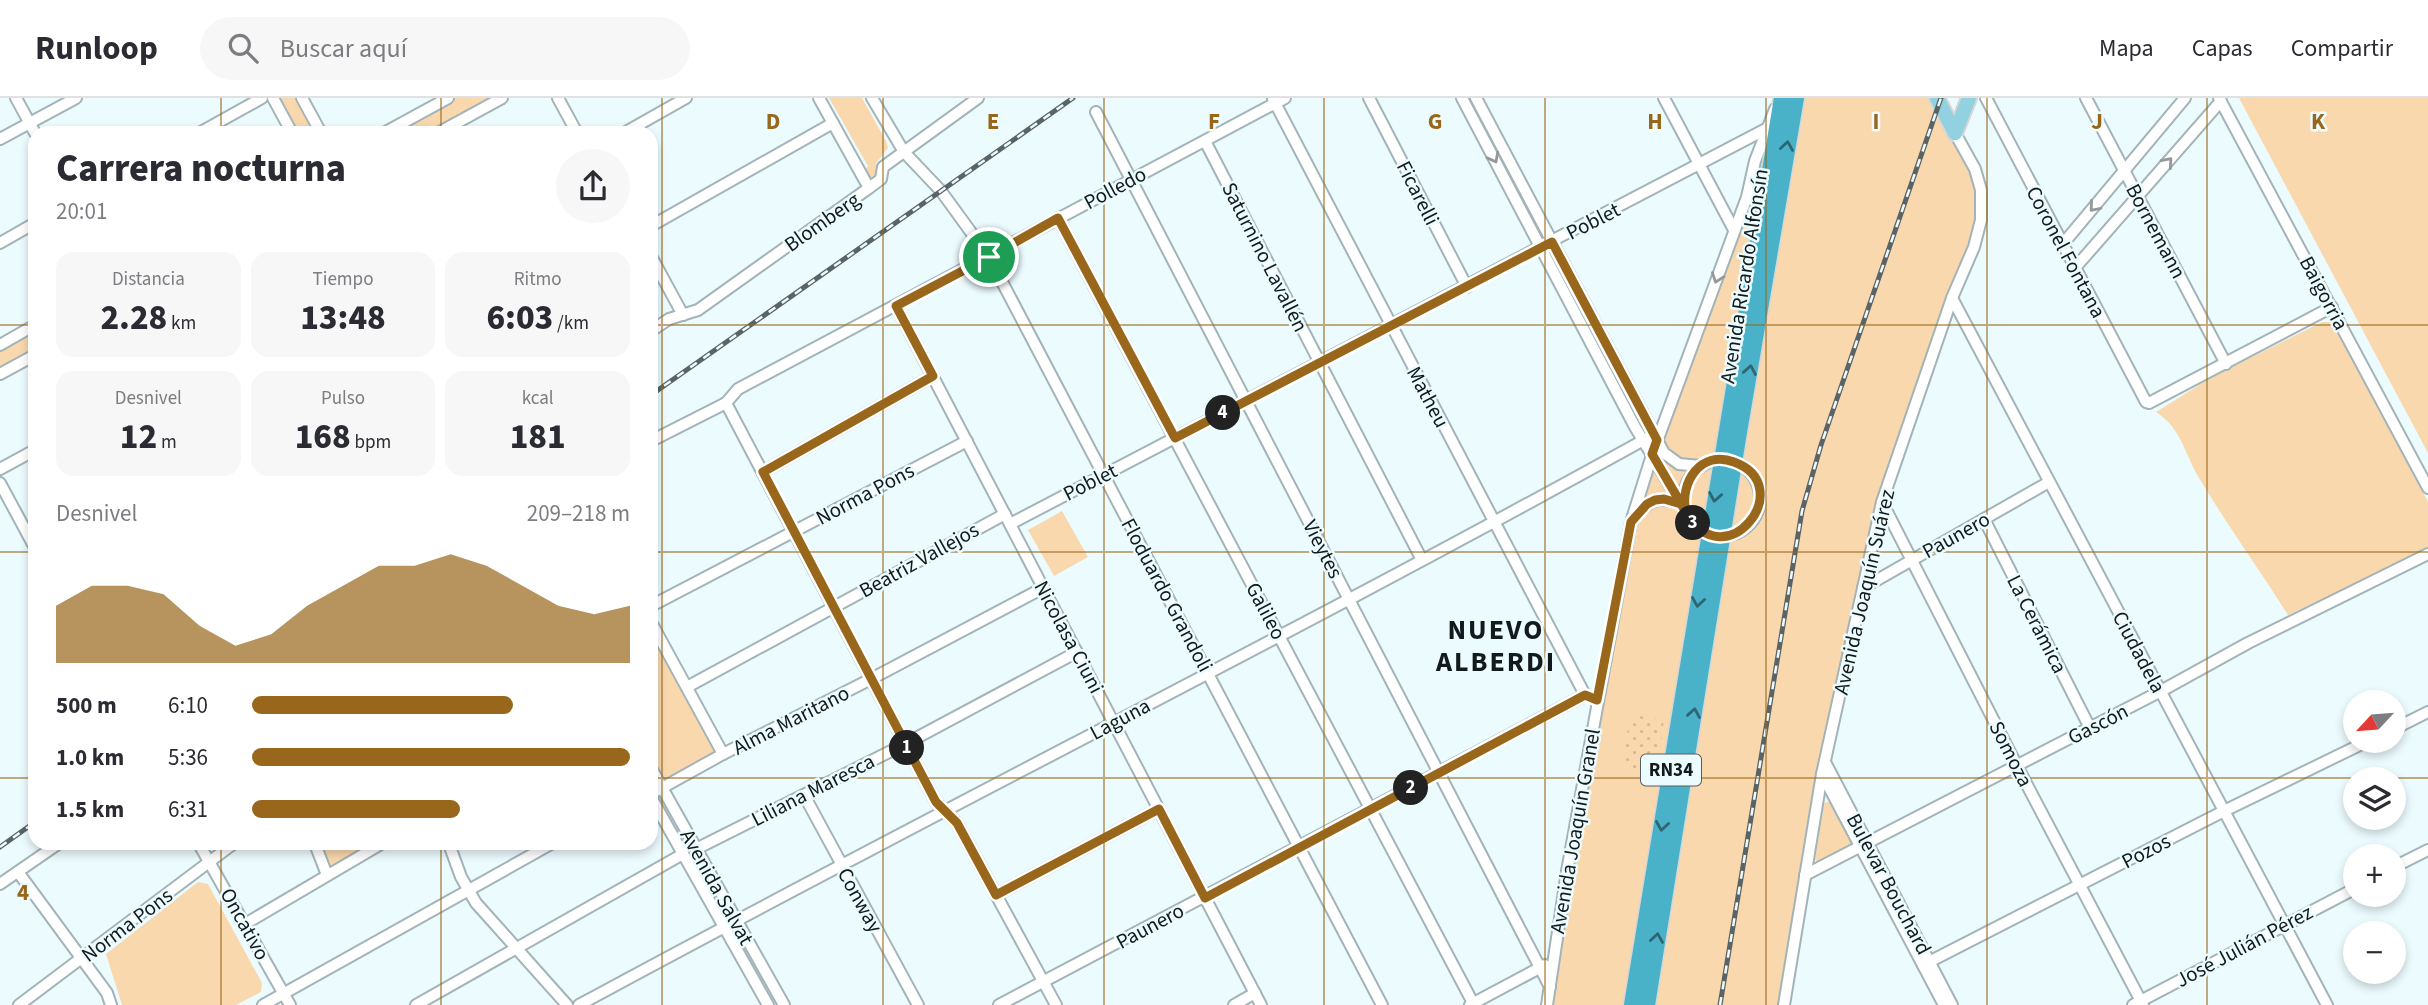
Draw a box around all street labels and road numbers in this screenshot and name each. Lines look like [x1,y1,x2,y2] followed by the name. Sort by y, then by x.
[1389,156,1447,230] street label: Ficarelli
[1078,159,1152,217] street label: Polledo
[1712,167,1776,385] street label: Avenida Ricardo Alfonsín
[1214,177,1316,337] street label: Saturnino Lavallén
[2118,178,2194,284] street label: Bornemann
[2019,181,2113,323] street label: Coronel Fontana
[778,185,866,259] street label: Blomberg
[1561,195,1625,247] street label: Poblet
[2292,251,2356,335] street label: Baigorria
[1399,361,1457,433] street label: Matheu
[810,455,920,532] street label: Norma Pons
[1058,456,1122,508] street label: Poblet
[1826,486,1902,698] street label: Avenida Joaquín Suárez
[1917,504,1995,566] street label: Paunero
[1114,513,1220,677] street label: Floduardo Grandoli
[1295,514,1351,584] street label: Vieytes
[854,515,985,605] street label: Beatriz Vallejos
[1999,569,2075,679] street label: La Cerámica
[1027,575,1111,699] street label: Nicolasa Ciuni
[1238,577,1294,645] street label: Galileo
[2105,606,2173,698] street label: Ciudadela
[727,678,855,762] street label: Alma Maritano
[1084,691,1156,747] street label: Laguna
[2063,696,2133,752] street label: Gascón
[1982,716,2040,792] street label: Somoza
[1542,726,1608,936] street label: Avenida Joaquín Granel
[746,746,880,834] street label: Liliana Maresca
[1641,754,1701,786] road number: RN34
[1839,808,1939,960] street label: Bulevar Bouchard
[673,824,761,950] street label: Avenida Salvat
[2116,826,2176,876] street label: Pozos
[830,862,890,938] street label: Conway
[75,881,179,969] street label: Norma Pons
[213,882,277,966] street label: Oncativo
[1111,896,1189,956] street label: Paunero
[2170,897,2318,995] street label: José Julián Pérez

